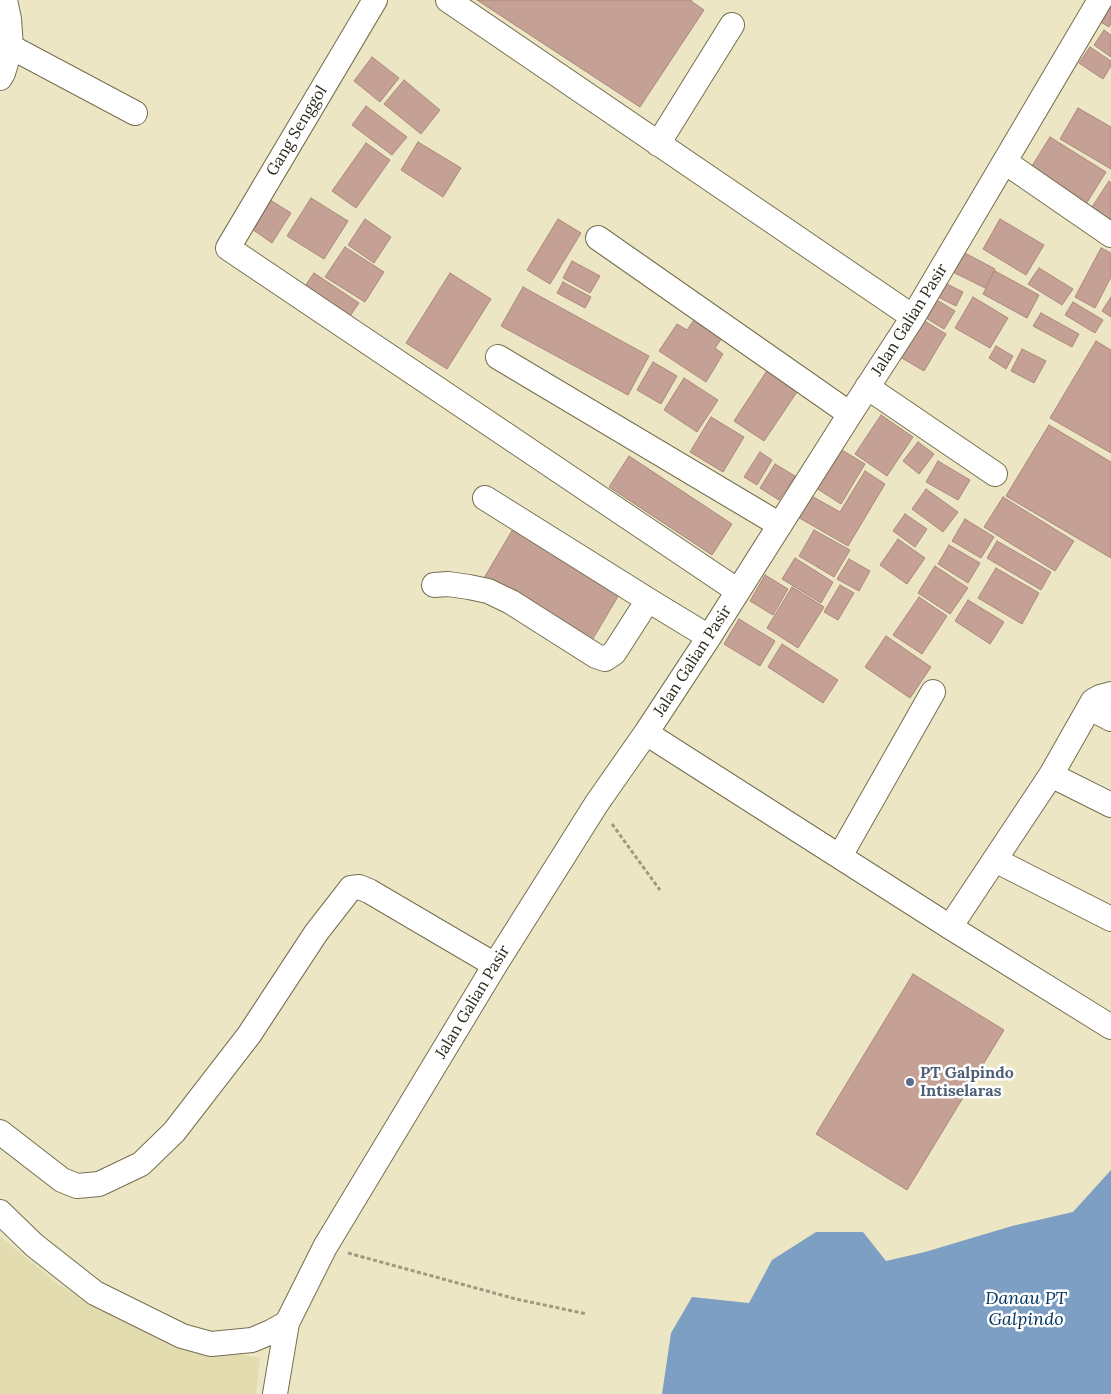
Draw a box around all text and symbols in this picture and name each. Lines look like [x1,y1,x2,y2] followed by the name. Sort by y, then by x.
[263,82,331,180] street label: Gang Senggol
[868,260,952,380] street label: Jalan Galian Pasir
[650,602,736,720] street label: Jalan Galian Pasir
[432,942,514,1062] street label: Jalan Galian Pasir
[920,1063,1014,1101] place label: PT Galpindo Intiselaras
[904,1076,916,1088] marker: PT Galpindo Intiselaras
[985,1288,1067,1330] water label: Danau PT Galpindo

